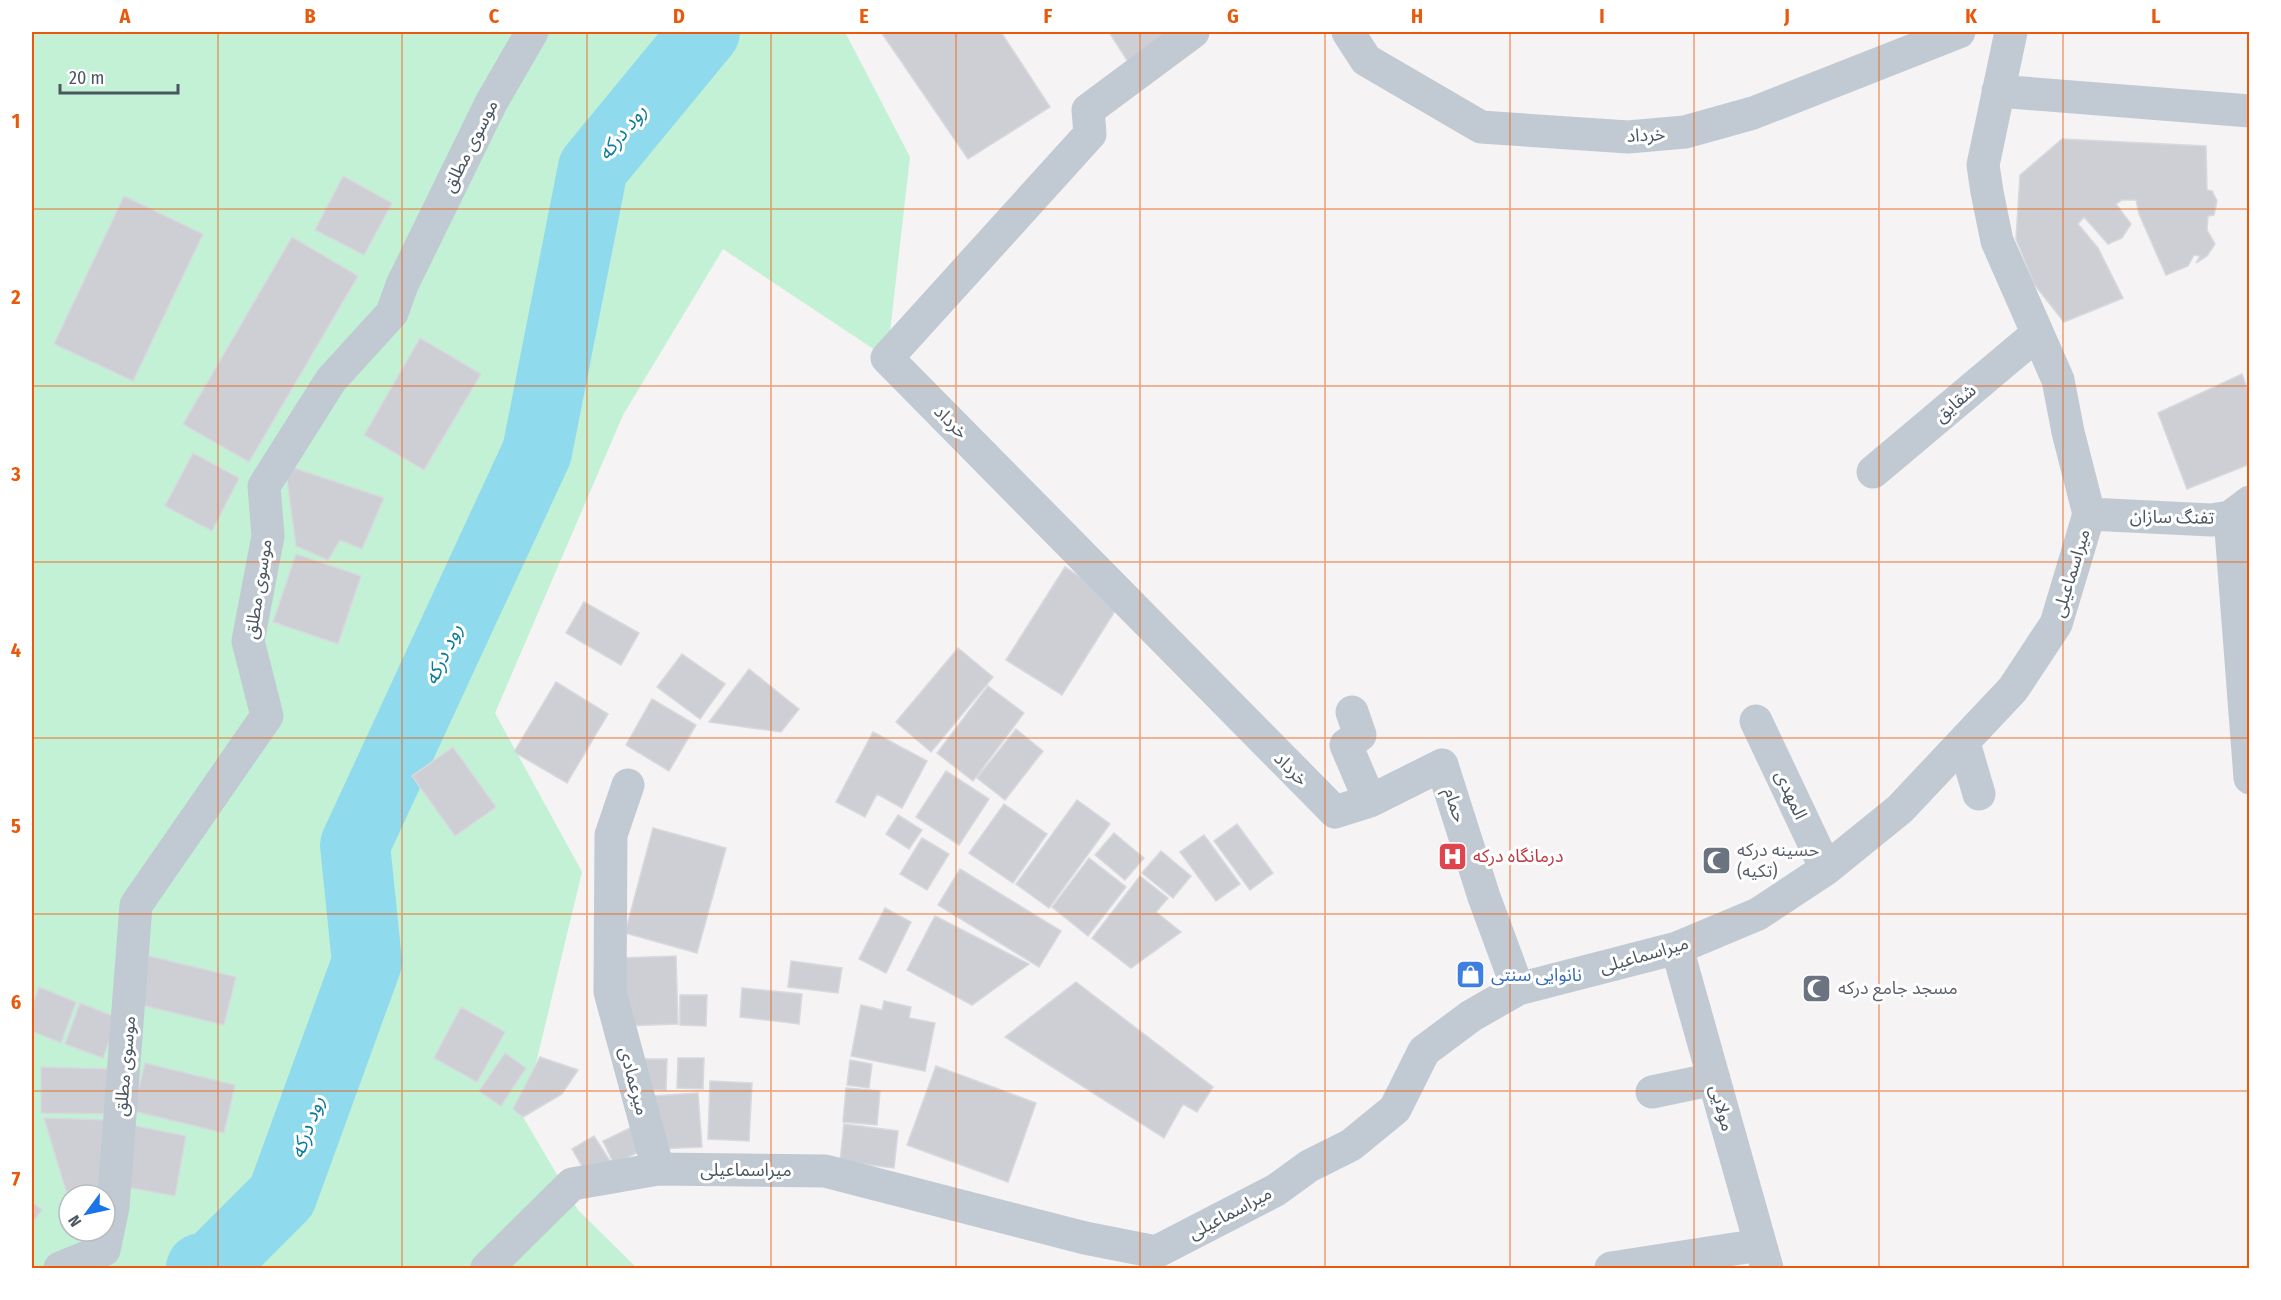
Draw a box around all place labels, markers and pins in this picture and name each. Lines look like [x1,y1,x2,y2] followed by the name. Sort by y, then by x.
[1737,839,1819,882] place label: حسینه درکه (تکیه)
[1436,840,1468,872] hospital icon: درمانگاه درکه
[1700,844,1732,876] mosque icon: حسینه درکه (تکیه)
[1473,845,1564,867] place label: درمانگاه درکه
[1454,959,1486,991] shop icon: نانوایی سنتی
[1491,964,1582,986] place label: نانوایی سنتی
[1801,972,1833,1004] mosque icon: مسجد جامع درکه
[1838,977,1958,1002] place label: مسجد جامع درکه

